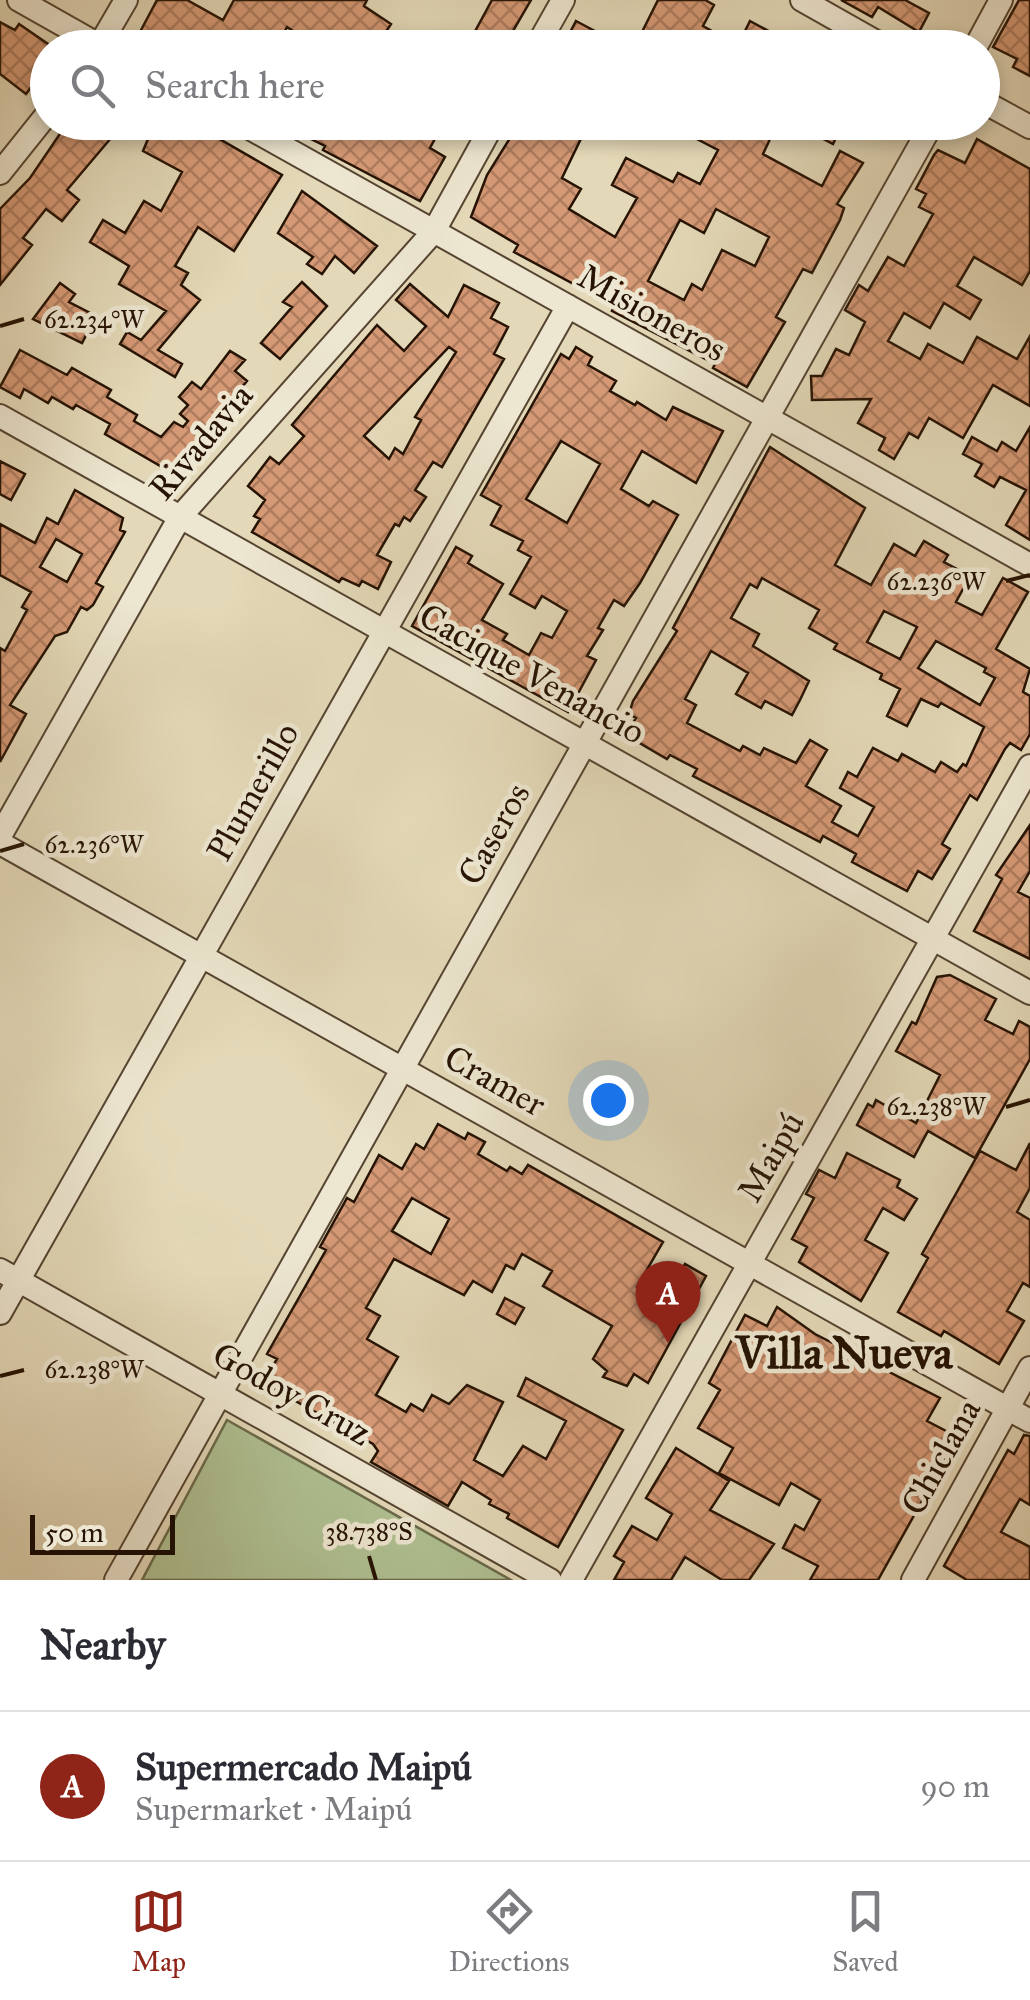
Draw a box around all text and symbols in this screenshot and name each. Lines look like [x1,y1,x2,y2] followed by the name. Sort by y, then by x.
[30,30,1000,140] search box
[65,58,120,113] icon: search
[145,62,325,108] text: Search here
[570,255,734,371] street label: Misioneros
[44,304,145,335] text: 62.234°W
[140,375,262,509] street label: Rivadavia
[887,566,987,597] text: 62.236°W
[412,594,652,754] street label: Cacique Venancio
[198,715,308,869] street label: Plumerillo
[449,776,539,892] street label: Caseros
[45,829,145,860] text: 62.236°W
[437,1036,554,1127] street label: Cramer
[583,1075,634,1126] your location
[886,1091,987,1122] text: 62.238°W
[728,1104,814,1210] street label: Maipú
[636,1260,700,1343] pin: A
[733,1325,954,1380] district label: Villa Nueva
[205,1333,379,1455] street label: Godoy Cruz
[44,1354,145,1385] text: 62.238°W
[892,1391,990,1522] street label: Chiclana
[30,1510,175,1554] scale bar
[45,1515,104,1550] text: 50 m
[325,1516,413,1547] text: 38.738°S
[40,1619,165,1671] text: Nearby
[135,1744,472,1790] text: Supermercado Maipú
[62,1767,83,1806] text: A
[920,1767,990,1806] text: 90 m
[135,1790,412,1829] text: Supermarket · Maipú
[131,1884,186,1979] tab: Map
[449,1884,570,1979] tab: Directions
[832,1884,899,1979] tab: Saved

